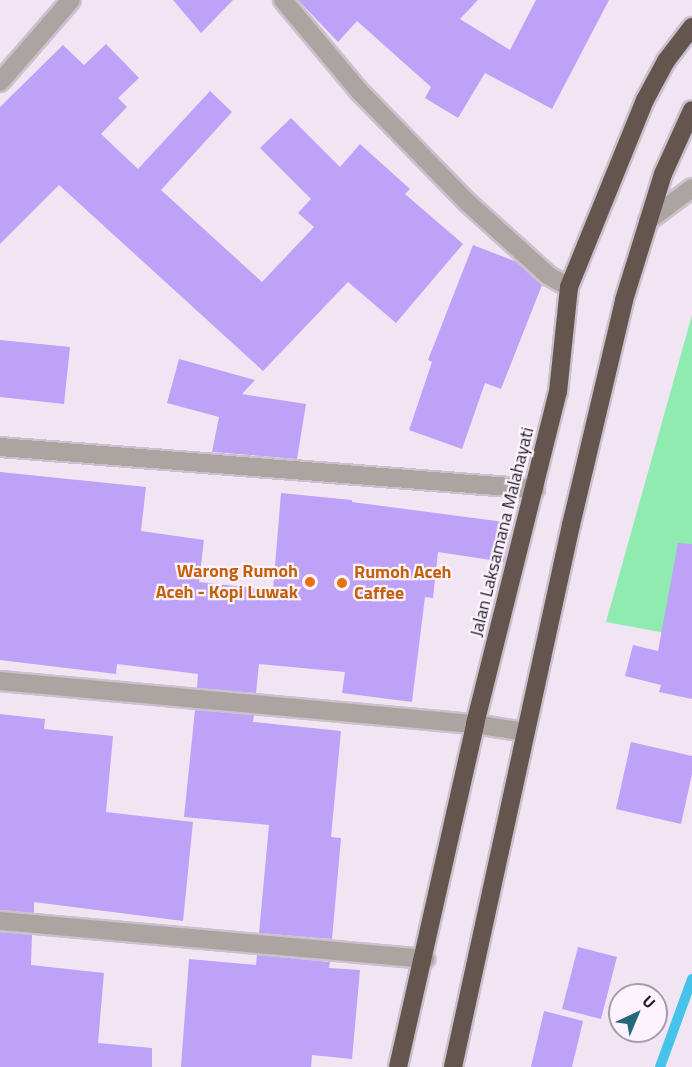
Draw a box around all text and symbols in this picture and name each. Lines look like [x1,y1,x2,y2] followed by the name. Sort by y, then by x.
[466,425,538,639] street label: Jalan Laksamana Malahayati
[156,561,298,604] place label: Warong Rumoh Aceh - Kopi Luwak
[354,562,452,604] place label: Rumoh Aceh Caffee
[303,575,317,589] marker: Warong Rumoh Aceh - Kopi Luwak
[335,576,349,590] marker: Rumoh Aceh Caffee
[608,983,668,1043] north arrow
[637,989,661,1014] text: U

